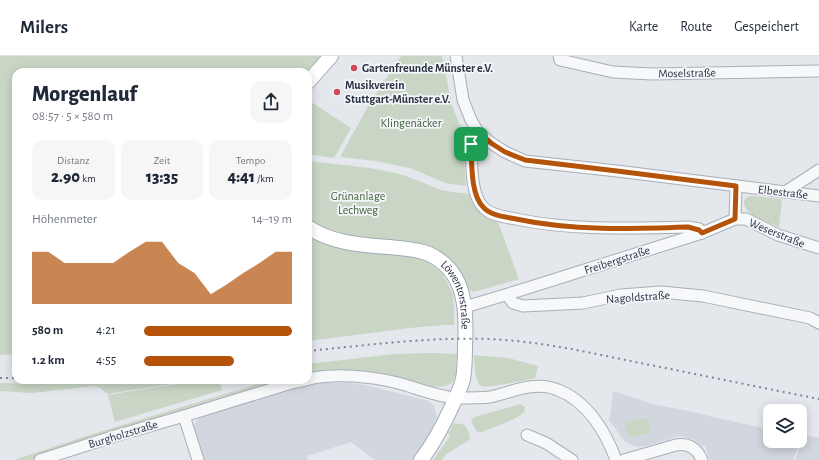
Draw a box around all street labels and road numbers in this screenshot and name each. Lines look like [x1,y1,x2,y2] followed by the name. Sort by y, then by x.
[658,66,716,80] street label: Moselstraße
[757,183,809,201] street label: Elbestraße
[747,216,807,250] street label: Weserstraße
[583,244,651,276] street label: Freibergstraße
[439,258,472,330] street label: Löwentorstraße
[606,289,670,305] street label: Nagoldstraße
[87,418,159,450] street label: Burgholzstraße

